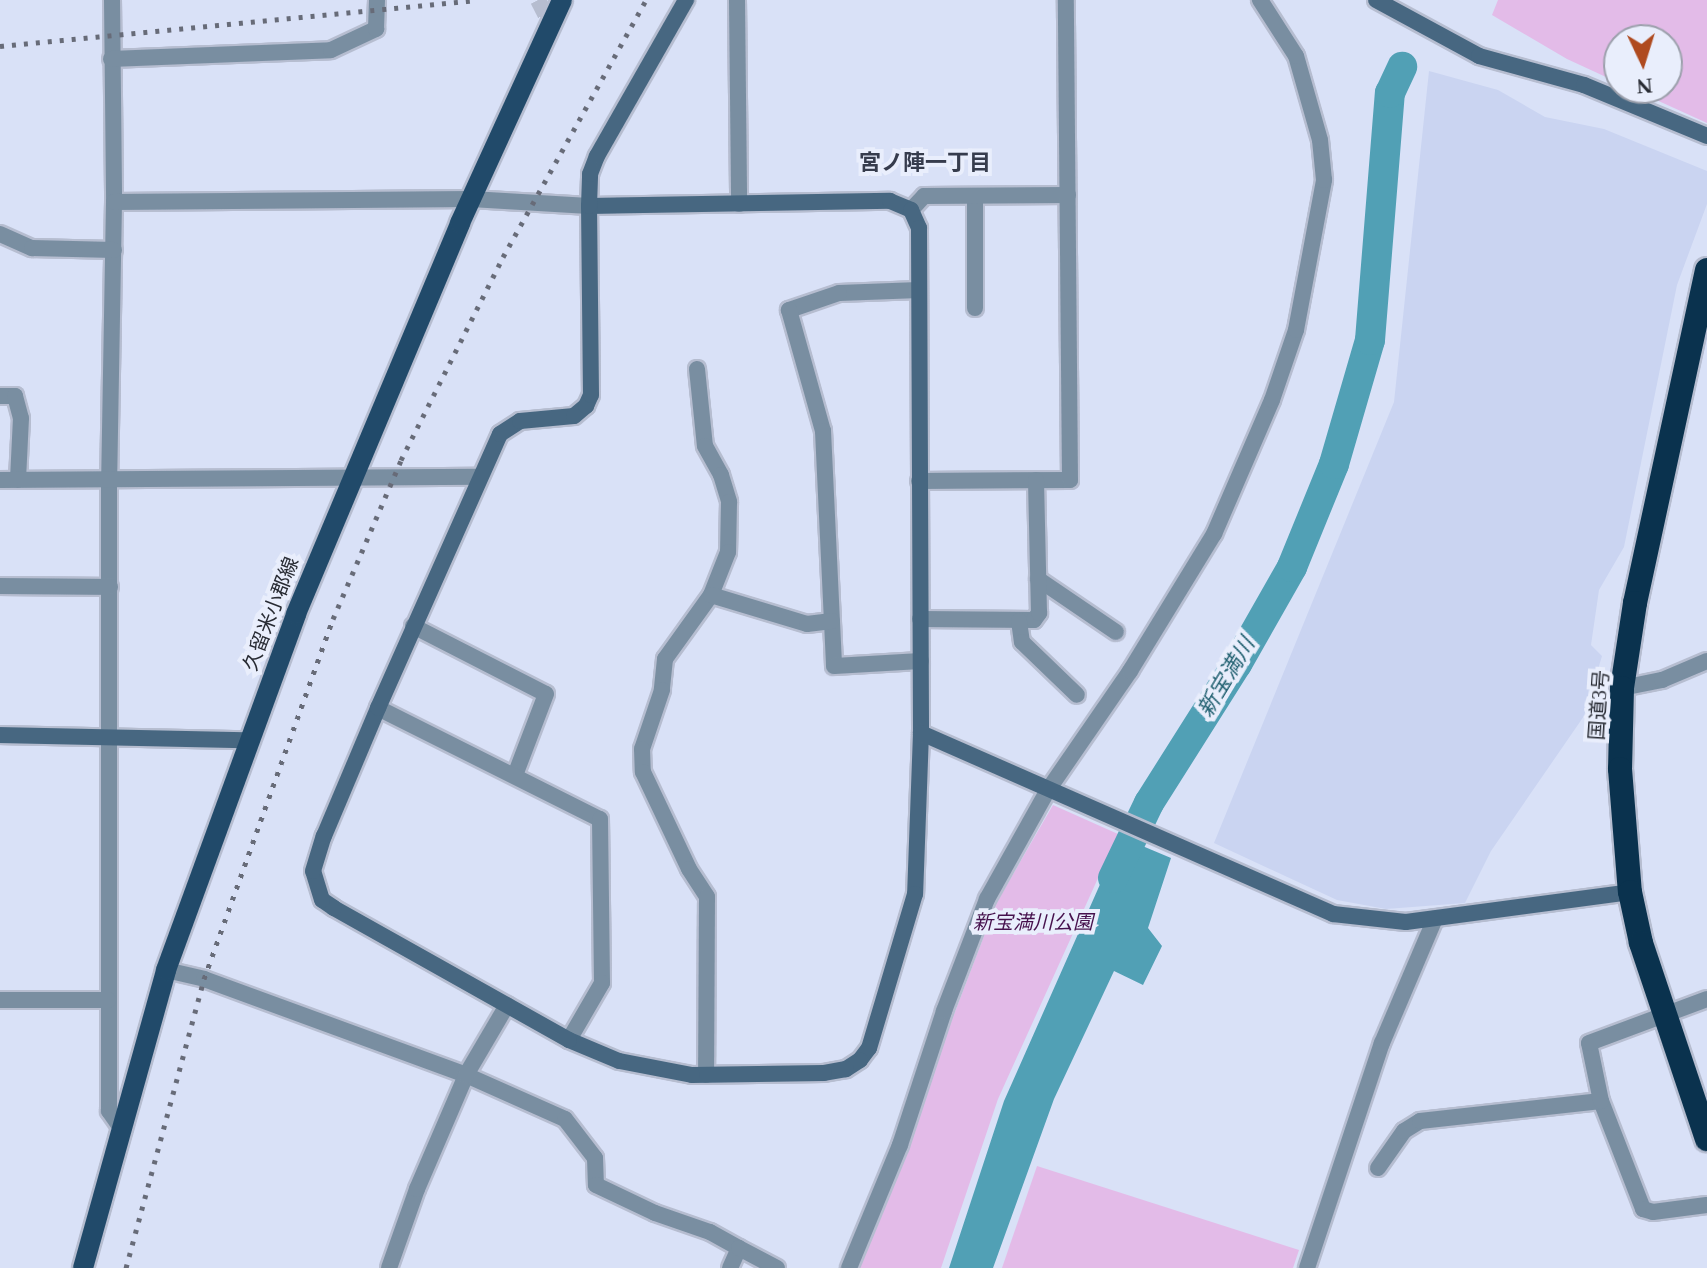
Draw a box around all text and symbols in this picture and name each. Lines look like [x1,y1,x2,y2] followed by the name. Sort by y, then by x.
[1603,24,1683,104] north arrow
[1636,73,1653,99] text: N
[859,150,991,176] district label: 宮ノ陣一丁目
[238,554,304,674] street label: 久留米小郡線
[1192,632,1260,722] water label: 新宝満川
[1585,669,1613,741] street label: 国道3号
[973,910,1093,934] park label: 新宝満川公園

